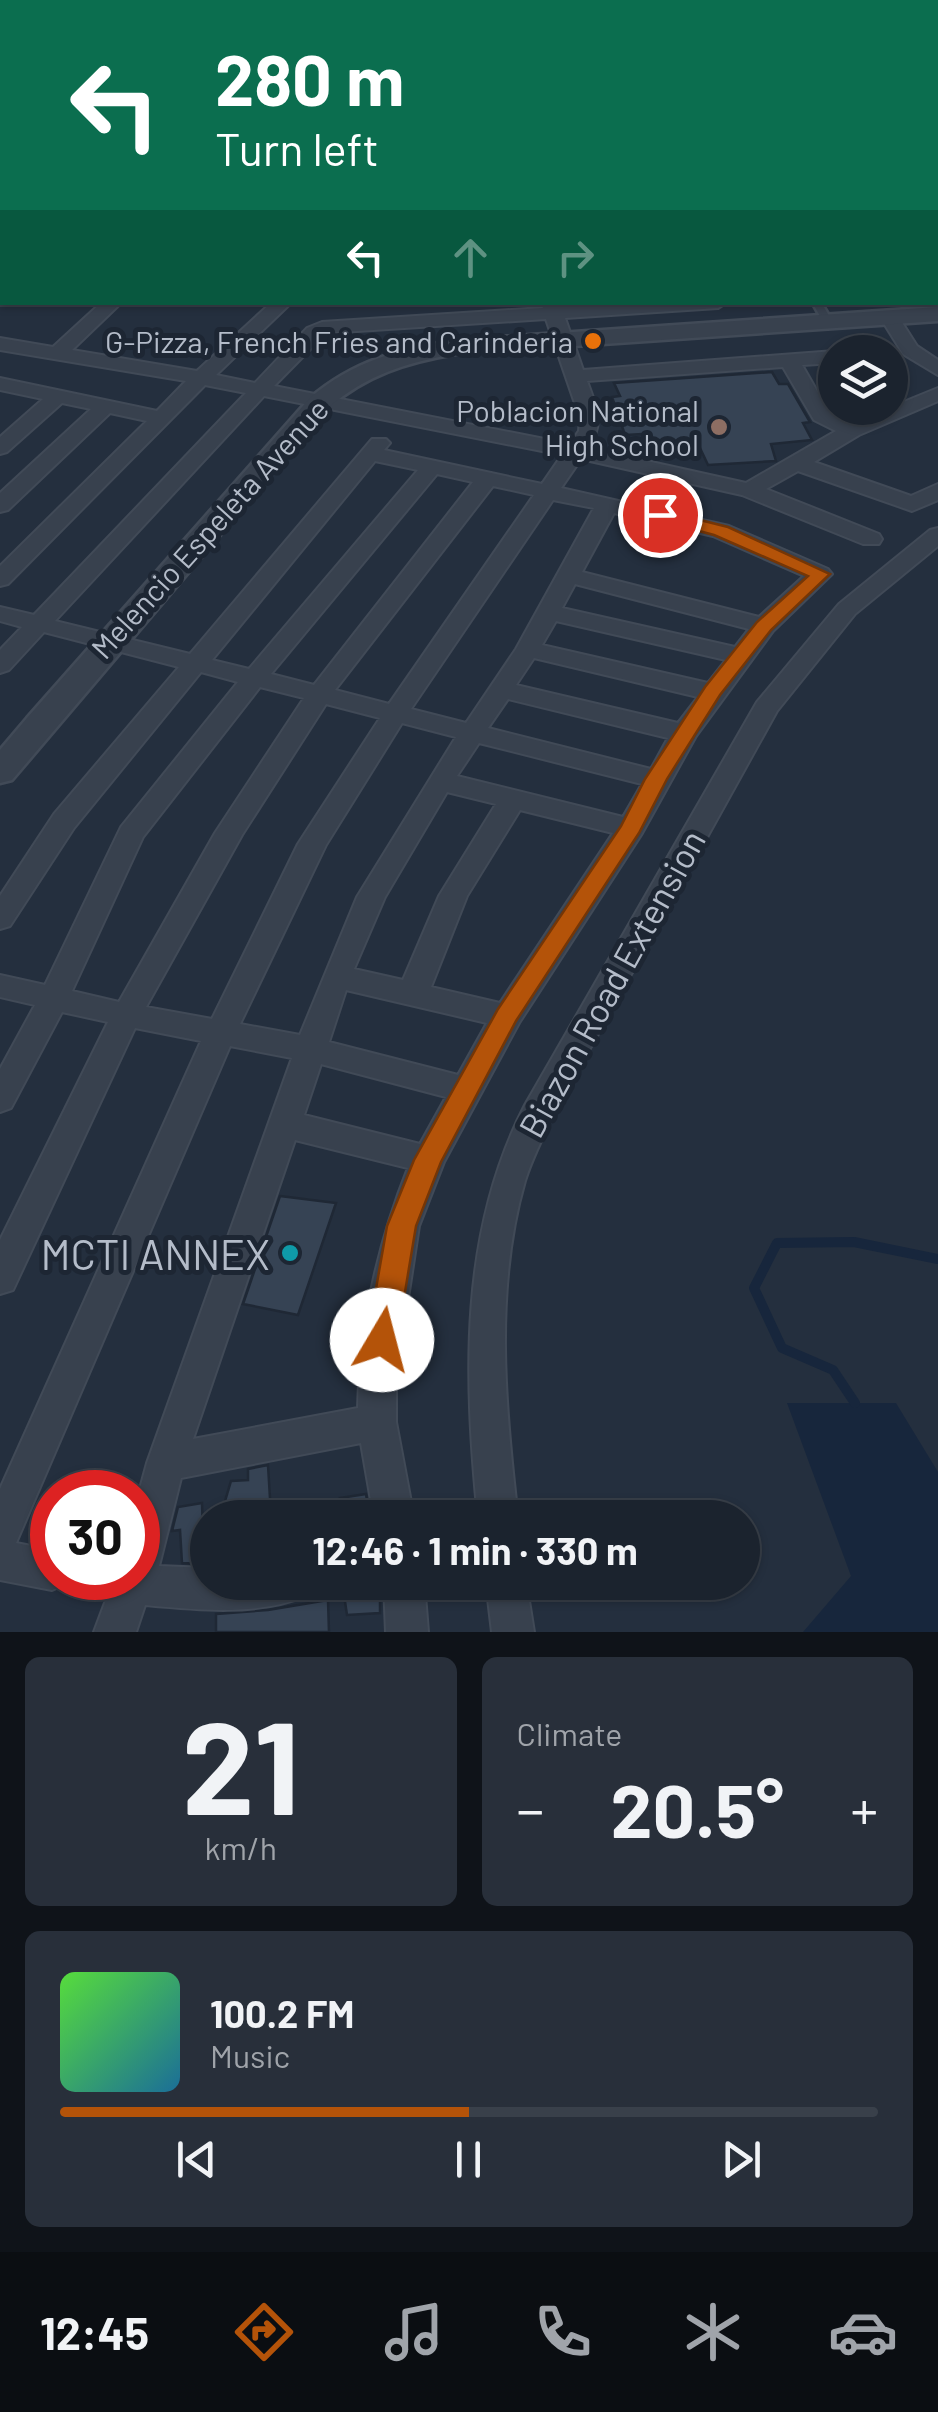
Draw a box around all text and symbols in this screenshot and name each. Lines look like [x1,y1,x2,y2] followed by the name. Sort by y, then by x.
[215,36,404,120] text: 280 m
[50,40,180,170] icon: left
[215,121,379,175] text: Turn left
[338,230,393,285] icon: left
[443,230,498,285] icon: ahead
[548,230,603,285] icon: right
[105,323,573,359] place label: G-Pizza, French Fries and Carinderia
[582,330,604,352] marker: G-Pizza, French Fries and Carinderia
[818,335,908,425] map controls
[818,335,908,425] button: layers
[83,391,335,665] street label: Melencio Espeleta Avenue
[456,392,699,462] place label: Poblacion National High School
[708,416,730,438] marker: Poblacion National High School
[618,473,703,558] pin
[633,488,688,543] icon: arrive
[509,822,713,1144] street label: Biazon Road Extension
[40,1228,270,1278] place label: MCTI ANNEX
[279,1242,301,1264] marker: MCTI ANNEX
[330,1288,434,1392] position arrow
[30,1470,160,1600] speed limit sign: 30
[312,1527,638,1573] text: 12:46 · 1 min · 330 m
[182,1685,300,1841] text: 21
[517,1714,622,1752] text: Climate
[610,1763,784,1853] text: 20.5°
[517,1775,544,1841] text: −
[850,1775,878,1841] text: +
[205,1828,277,1866] text: km/h
[210,1990,354,2036] text: 100.2 FM
[210,2036,290,2074] text: Music
[169,2132,224,2187] icon: previous
[441,2132,496,2187] icon: pause
[714,2132,769,2187] icon: next
[229,2297,299,2367] icon: directions
[379,2297,449,2367] icon: music
[528,2297,598,2367] icon: phone
[678,2297,748,2367] icon: climate
[828,2297,898,2367] icon: car
[40,2305,149,2359] text: 12:45

